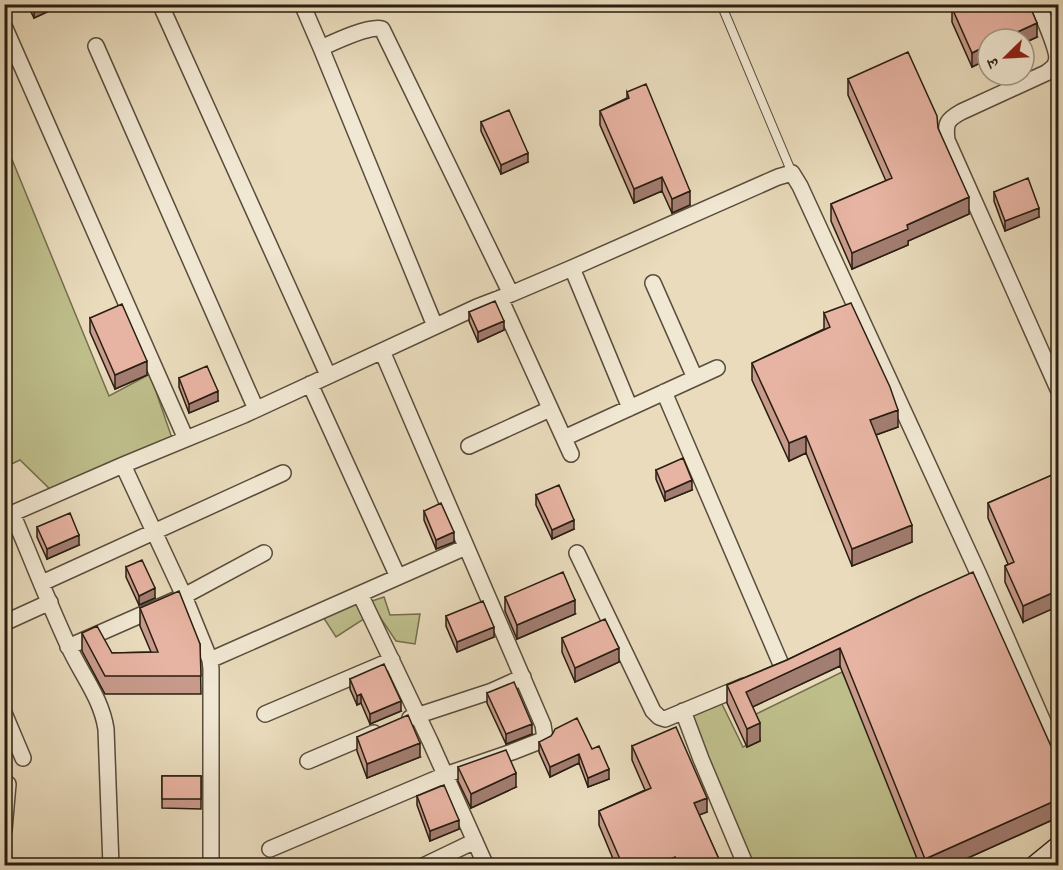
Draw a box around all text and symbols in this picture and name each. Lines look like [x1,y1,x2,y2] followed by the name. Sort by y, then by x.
[976,27,1036,87] north arrow
[981,53,1004,72] text: उ

